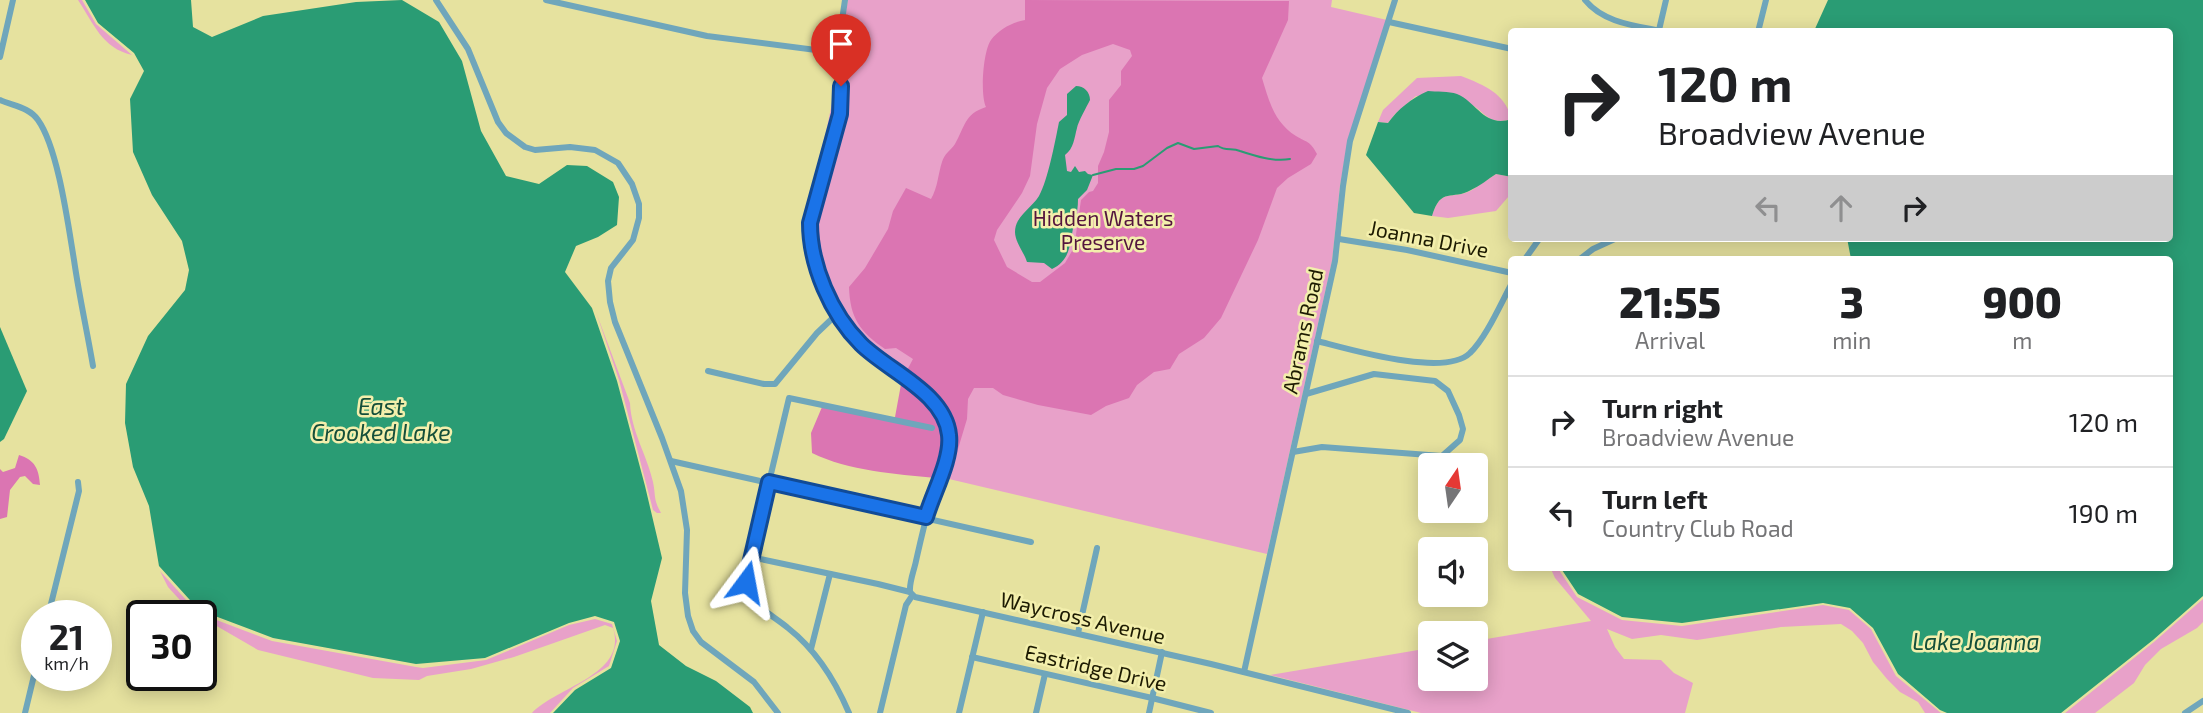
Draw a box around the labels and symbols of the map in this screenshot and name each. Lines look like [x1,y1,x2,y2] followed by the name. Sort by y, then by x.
[811,14,871,86] pin
[1033,205,1173,254] park label: Hidden Waters Preserve
[1367,214,1491,262] street label: Joanna Drive
[1277,266,1327,396] street label: Abrams Road
[311,392,451,446] water label: East Crooked Lake
[1418,453,1488,523] north arrow
[709,545,783,619] position arrow
[998,586,1168,648] street label: Waycross Avenue
[126,600,217,691] speed limit sign: 30
[1912,627,2040,655] water label: Lake Joanna
[1023,639,1169,695] street label: Eastridge Drive

